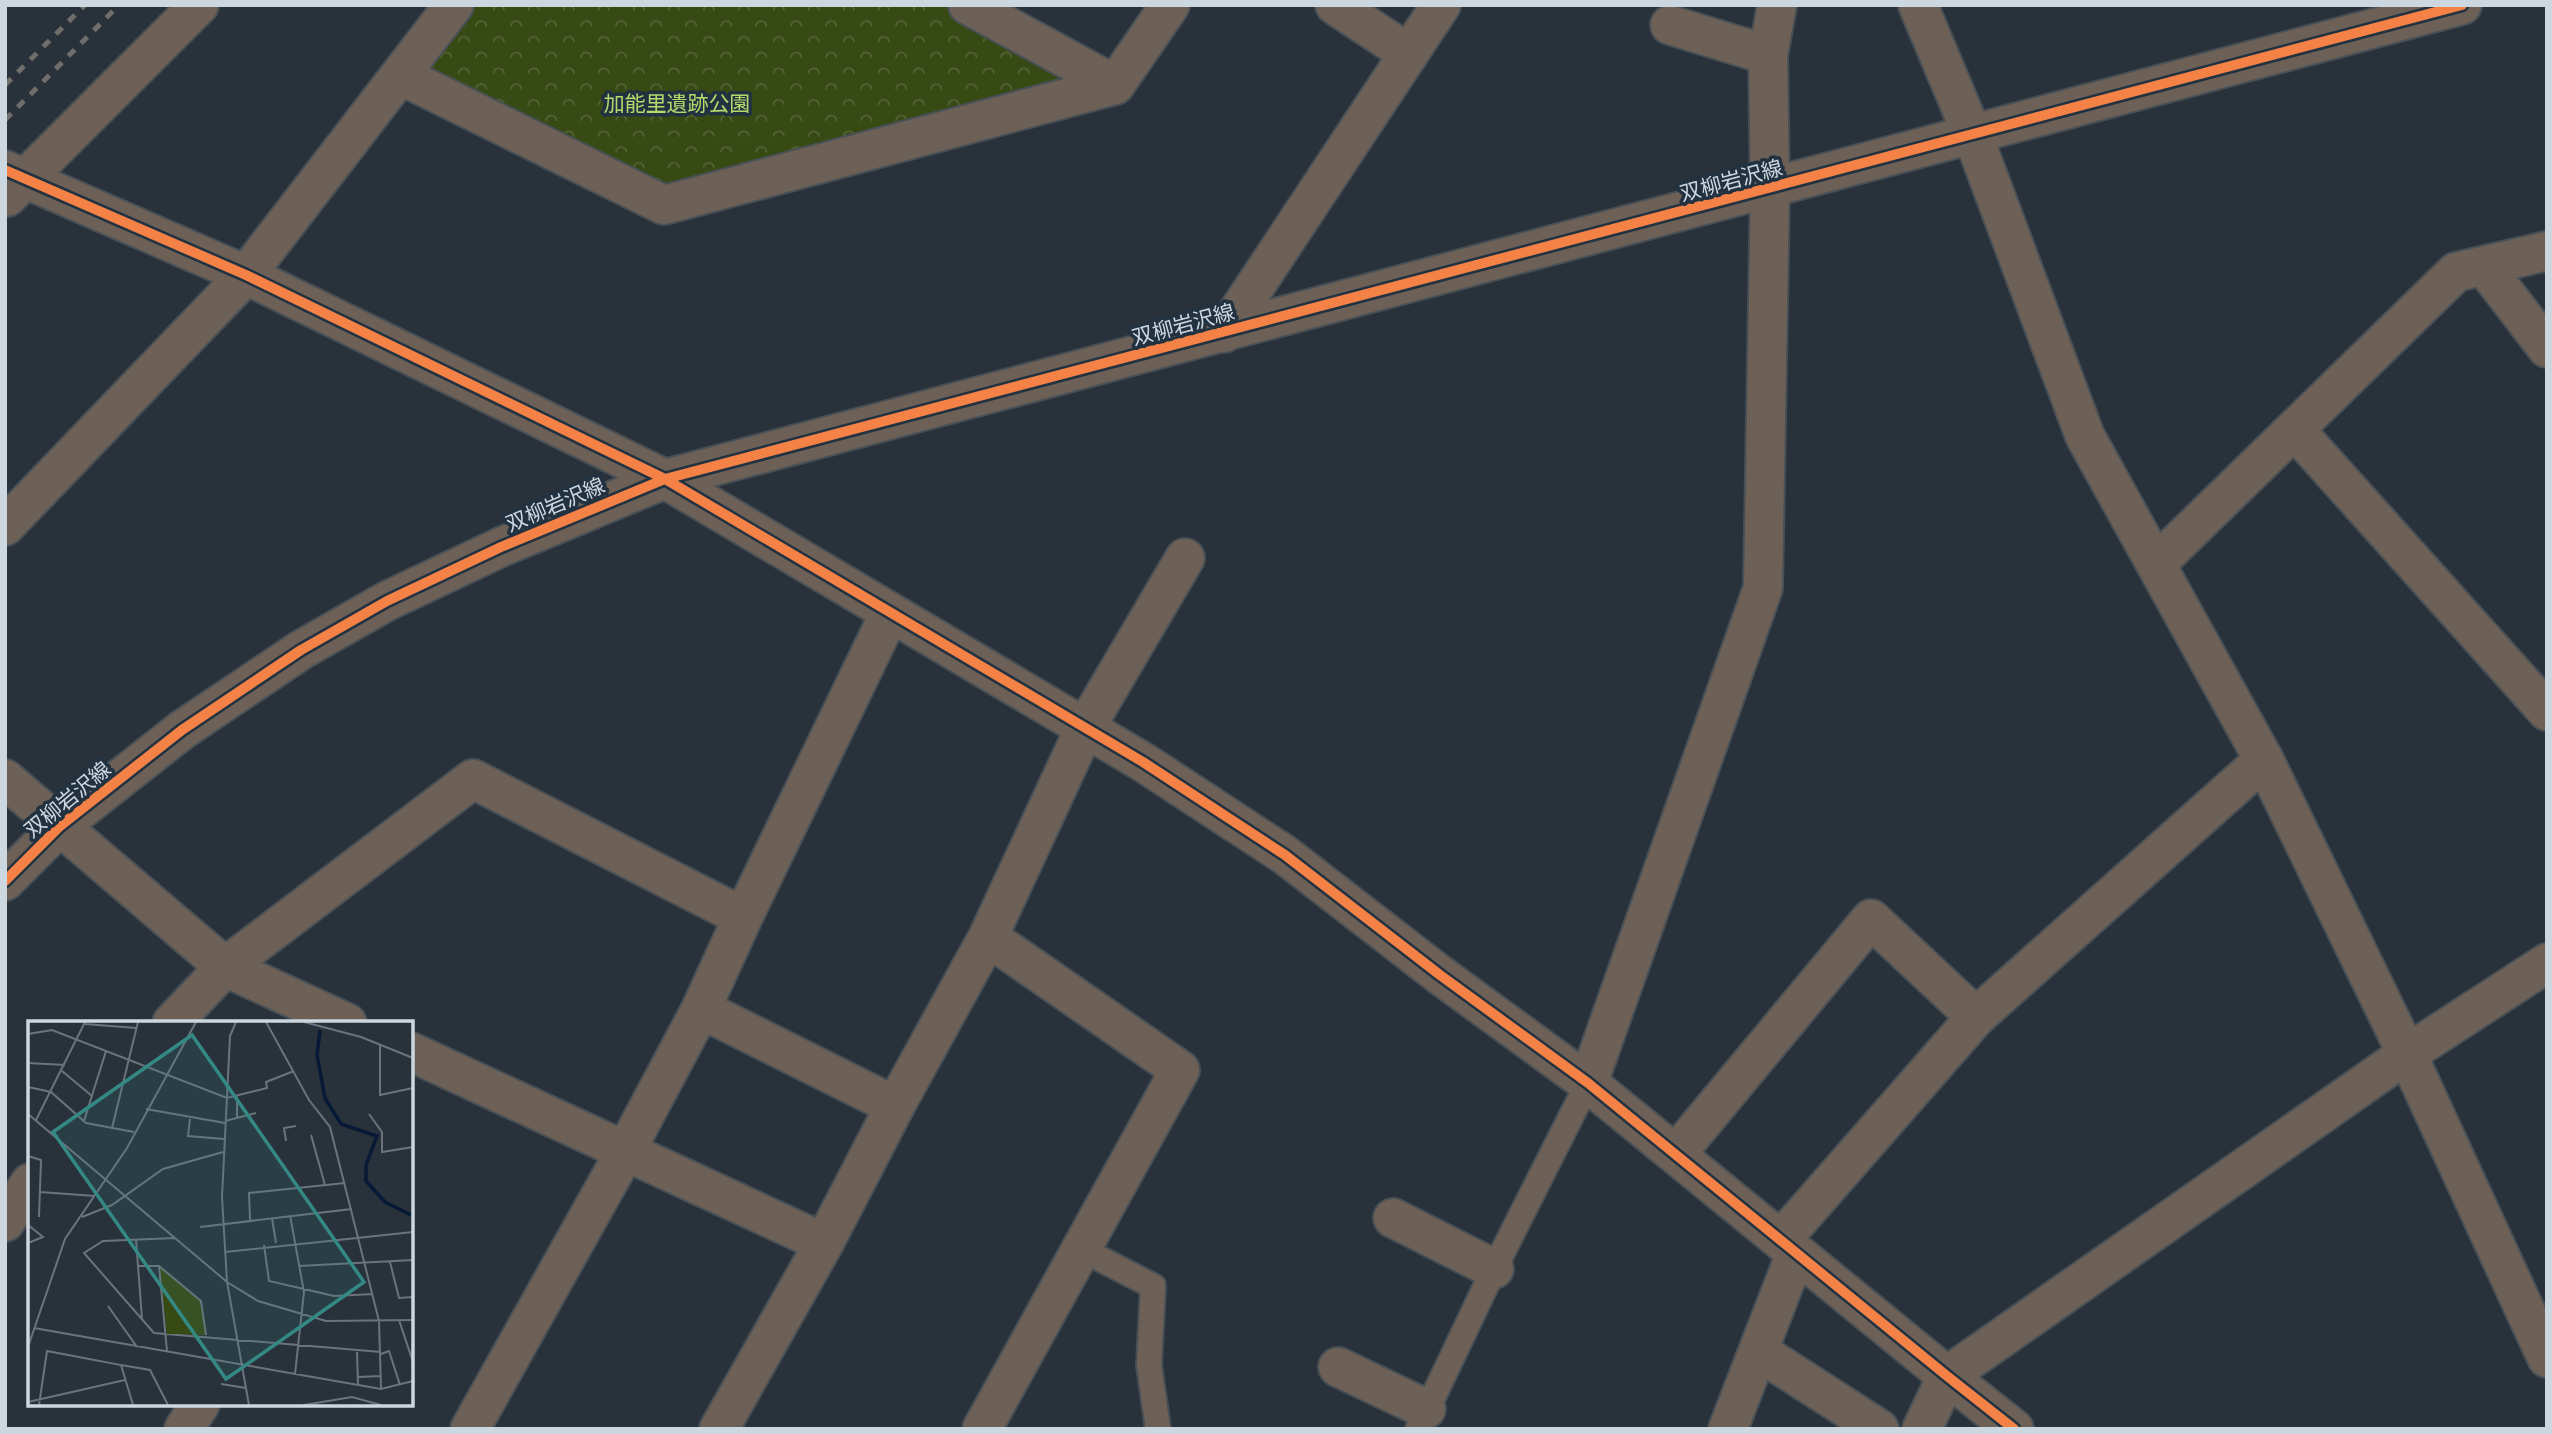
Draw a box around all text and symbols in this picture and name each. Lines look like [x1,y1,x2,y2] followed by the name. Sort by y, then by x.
[604,91,751,115] park label: 加能里遺跡公園
[1677,155,1785,205] street label: 双柳岩沢線
[1129,299,1237,349] street label: 双柳岩沢線
[502,472,608,536] street label: 双柳岩沢線
[19,756,115,842] street label: 双柳岩沢線
[28,1021,413,1406] inset map

